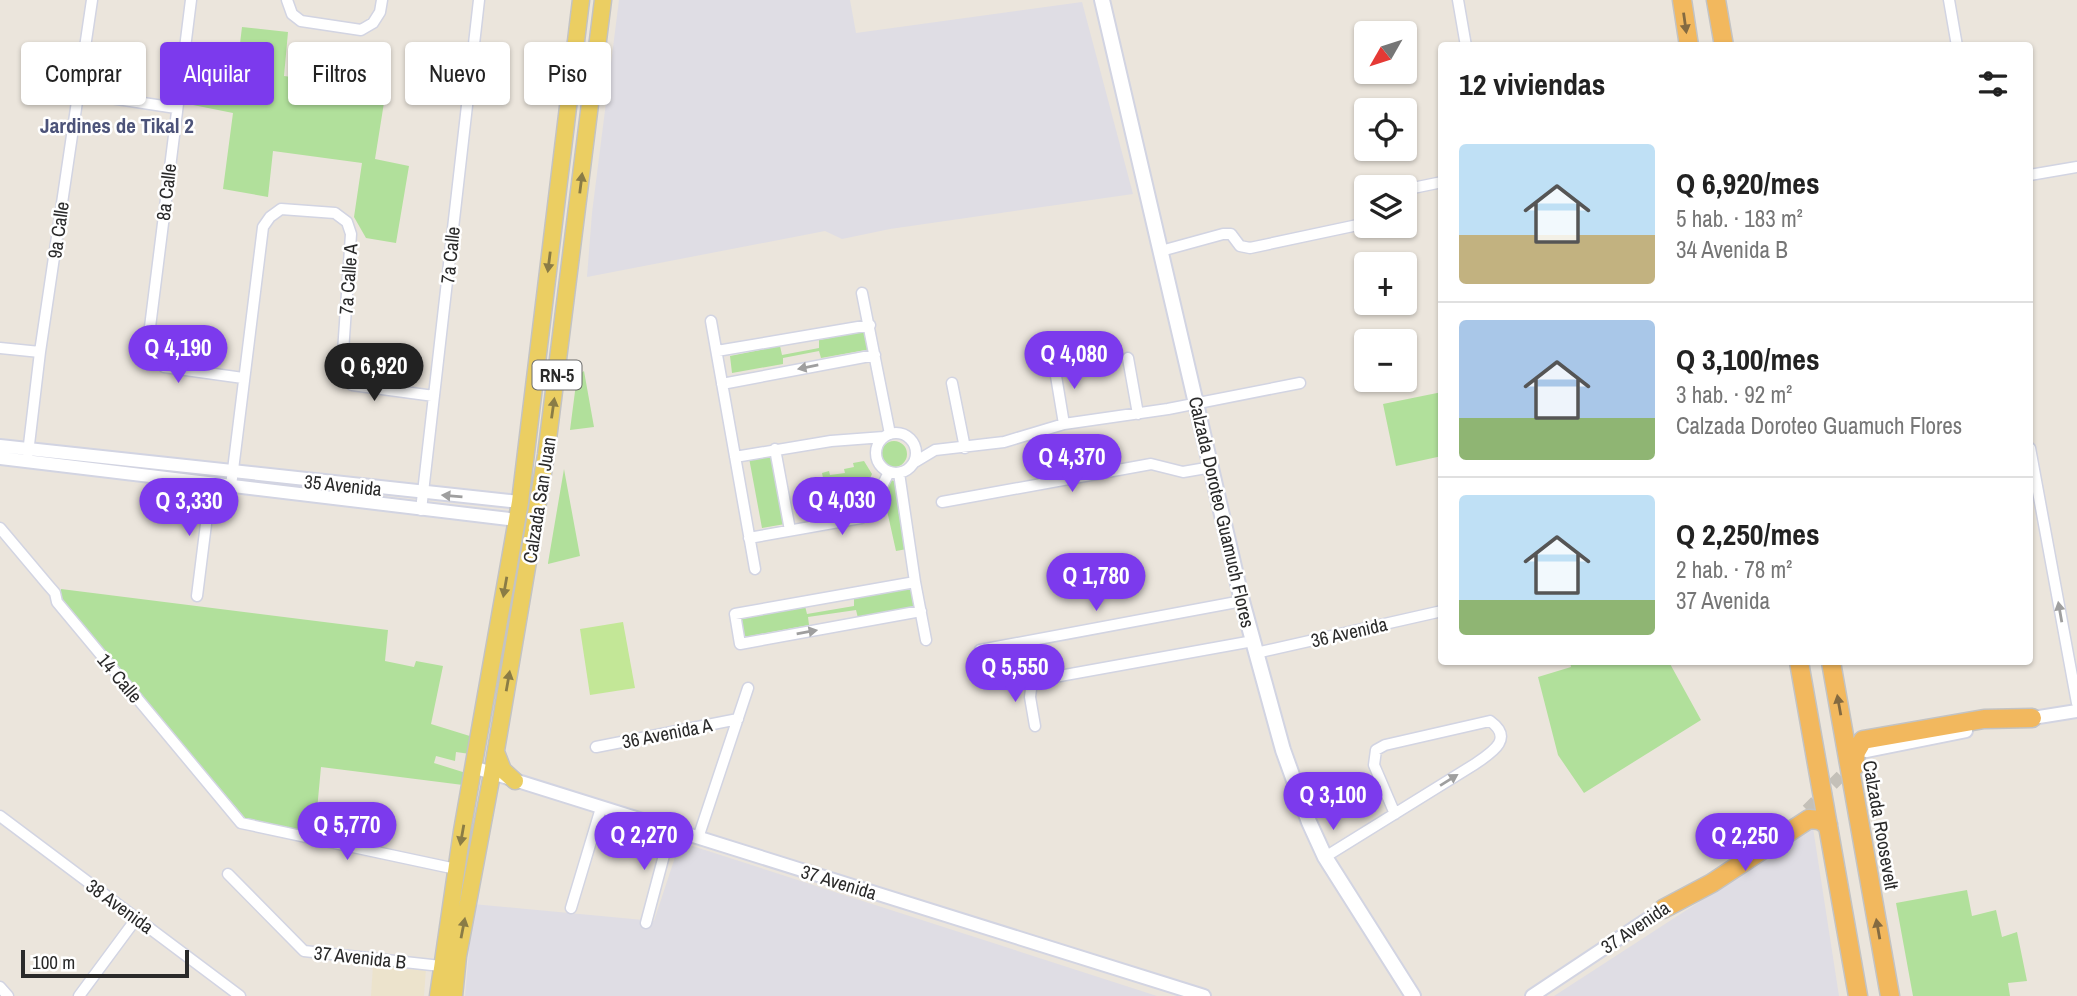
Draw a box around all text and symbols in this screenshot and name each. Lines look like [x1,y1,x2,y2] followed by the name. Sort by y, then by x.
[1680,12,1691,34] one-way arrow
[1354,21,1418,84] north arrow
[1354,21,1417,392] map controls
[21,42,146,105] chip: Comprar
[160,42,274,105] chip: Alquilar
[288,42,391,105] chip: Filtros
[405,42,510,105] chip: Nuevo
[524,42,611,105] chip: Piso
[1459,64,1605,104] text: 12 viviendas
[1974,65,2012,103] icon: filters
[1354,98,1417,161] button: locate
[40,111,194,140] district label: Jardines de Tikal 2
[150,162,182,222] street label: 8a Calle
[1676,163,1820,203] text: Q 6,920/mes
[576,172,587,194] one-way arrow
[1515,172,1599,256] icon: home
[1354,175,1417,238] button: layers
[41,200,75,260] street label: 9a Calle
[1676,203,1803,234] text: 5 hab. · 183 m²
[434,225,466,285] street label: 7a Calle
[1676,234,1788,265] text: 34 Avenida B
[333,242,363,315] street label: 7a Calle A
[544,251,555,273] one-way arrow
[1354,252,1417,315] button: +
[113,326,243,385] pin: Q 4,190
[1354,329,1417,392] button: −
[144,332,212,363] text: Q 4,190
[1009,332,1139,391] pin: Q 4,080
[1040,338,1108,369] text: Q 4,080
[1676,339,1820,379] text: Q 3,100/mes
[309,344,439,403] pin: Q 6,920
[1515,348,1599,432] icon: home
[340,350,408,381] text: Q 6,920
[532,360,582,390] road number: RN-5
[797,362,819,373] one-way arrow
[1676,379,1792,410] text: 3 hab. · 92 m²
[1183,394,1261,630] street label: Calzada Doroteo Guamuch Flores
[547,397,558,419] one-way arrow
[1676,410,1962,441] text: Calzada Doroteo Guamuch Flores
[1007,434,1137,494] pin: Q 4,370
[516,435,562,565] street label: Calzada San Juan
[1038,441,1106,472] text: Q 4,370
[303,468,383,502] street label: 35 Avenida
[777,477,907,537] pin: Q 4,030
[124,478,254,538] pin: Q 3,330
[808,484,876,515] text: Q 4,030
[155,485,223,516] text: Q 3,330
[441,490,463,501] one-way arrow
[1676,514,1820,554] text: Q 2,250/mes
[1515,523,1599,607] icon: home
[1031,554,1161,613] pin: Q 1,780
[1676,554,1792,585] text: 2 hab. · 78 m²
[1062,560,1130,591] text: Q 1,780
[499,576,510,598] one-way arrow
[1676,585,1770,616] text: 37 Avenida
[2054,601,2065,623] one-way arrow
[1308,611,1390,653] street label: 36 Avenida
[796,626,818,637] one-way arrow
[950,644,1080,704] pin: Q 5,550
[92,648,148,708] street label: 14 Calle
[981,651,1049,682] text: Q 5,550
[503,670,514,692] one-way arrow
[1833,694,1844,716] one-way arrow
[620,711,715,754] street label: 36 Avenida A
[1857,758,1905,892] street label: Calzada Roosevelt
[1268,772,1398,832] pin: Q 3,100
[1439,774,1459,787] one-way arrow
[1299,779,1367,810] text: Q 3,100
[282,802,412,862] pin: Q 5,770
[313,809,381,840] text: Q 5,770
[579,812,709,872] pin: Q 2,270
[1680,814,1810,873] pin: Q 2,250
[610,819,678,850] text: Q 2,270
[1711,820,1779,851] text: Q 2,250
[456,824,467,846] one-way arrow
[798,858,880,906] street label: 37 Avenida
[81,873,159,940] street label: 38 Avenida
[1596,894,1675,960] street label: 37 Avenida
[458,917,469,939] one-way arrow
[1872,918,1883,940] one-way arrow
[313,939,407,975] street label: 37 Avenida B
[21,947,189,979] scale bar
[32,949,75,975] text: 100 m

